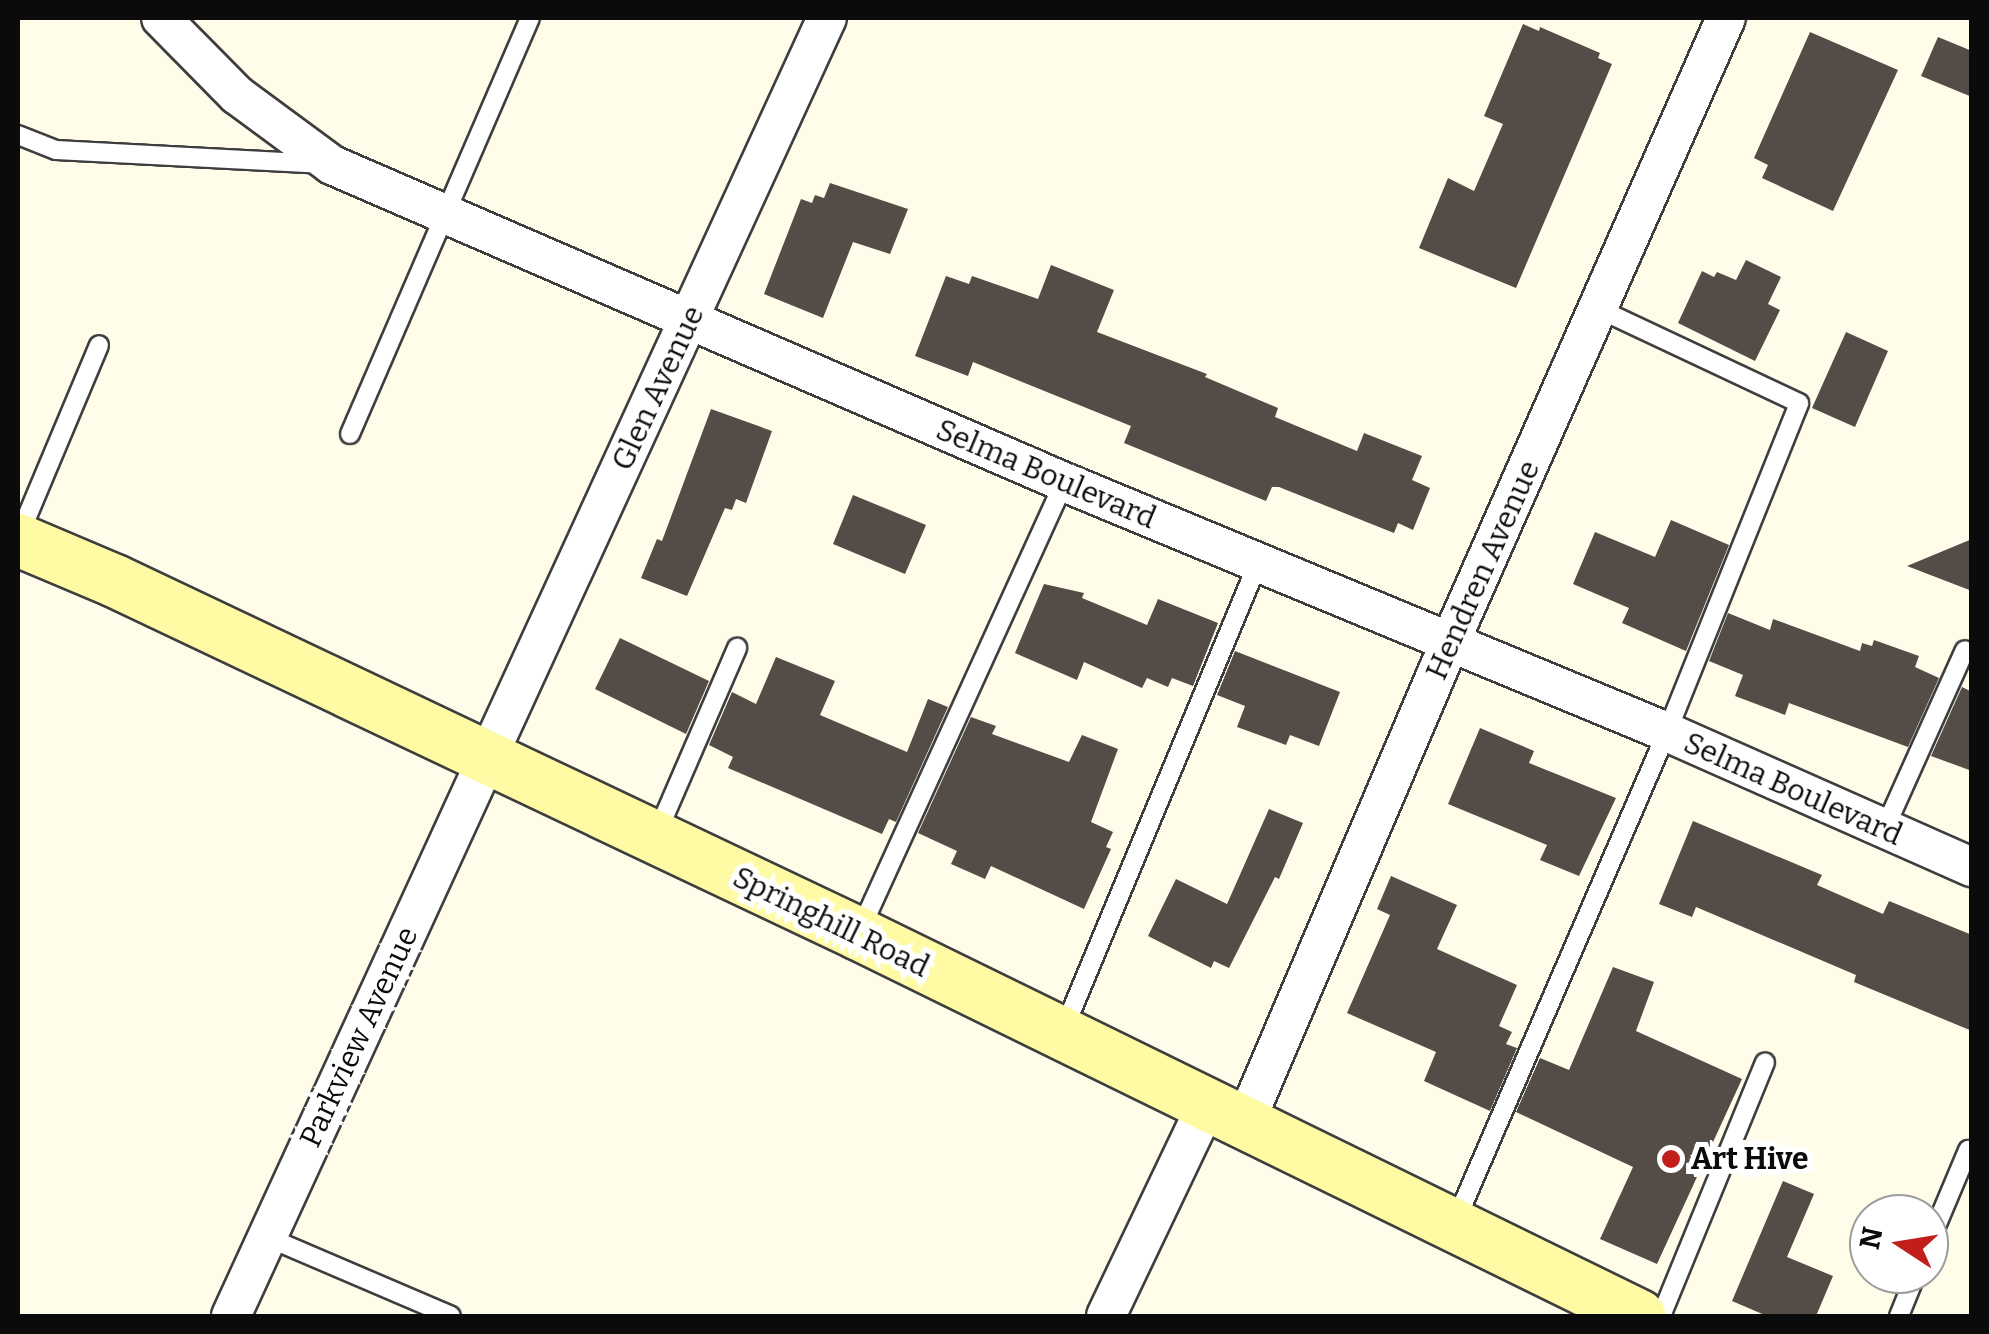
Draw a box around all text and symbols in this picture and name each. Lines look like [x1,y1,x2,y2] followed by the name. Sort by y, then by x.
[604,300,712,476] street label: Glen Avenue
[931,412,1161,536] street label: Selma Boulevard
[1419,455,1547,685] street label: Hendren Avenue
[1678,725,1908,853] street label: Selma Boulevard
[727,859,935,985] street label: Springhill Road
[292,921,426,1153] street label: Parkview Avenue
[1691,1141,1808,1177] place label: Art Hive
[1660,1148,1682,1170] marker: Art Hive
[1849,1194,1949,1294] north arrow
[1853,1224,1890,1252] text: N

